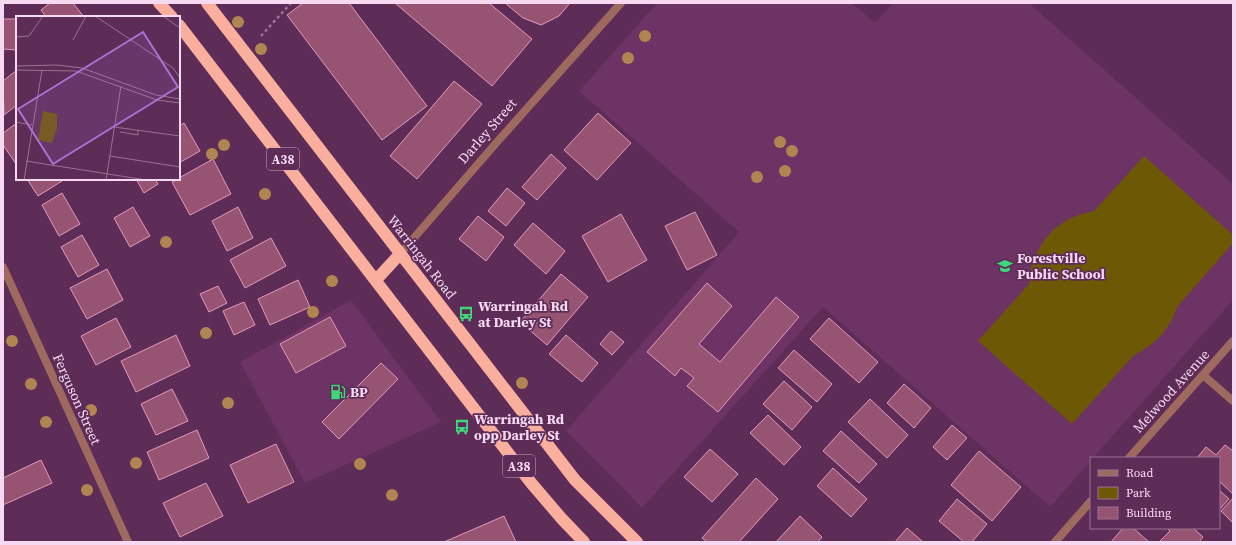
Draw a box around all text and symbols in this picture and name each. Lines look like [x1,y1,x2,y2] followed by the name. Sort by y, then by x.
[16,16,180,180] inset map
[453,94,521,168] street label: Darley Street
[267,148,299,170] road number: A38
[383,211,461,303] street label: Warringah Road
[1017,248,1106,284] place label: Forestville Public School
[996,257,1014,275] school or university icon: Forestville Public School
[478,296,569,332] place label: Warringah Rd at Darley St
[457,305,475,323] bus stop icon: Warringah Rd at Darley St
[1128,345,1214,437] street label: Melwood Avenue
[48,350,106,448] street label: Ferguson Street
[350,382,368,402] place label: BP
[329,383,347,401] fuel station icon: BP
[474,409,565,445] place label: Warringah Rd opp Darley St
[453,418,471,436] bus stop icon: Warringah Rd opp Darley St
[503,455,535,477] road number: A38
[1090,457,1220,529] legend
[1126,465,1153,481] text: Road
[1126,485,1151,501] text: Park
[1126,505,1171,521] text: Building

